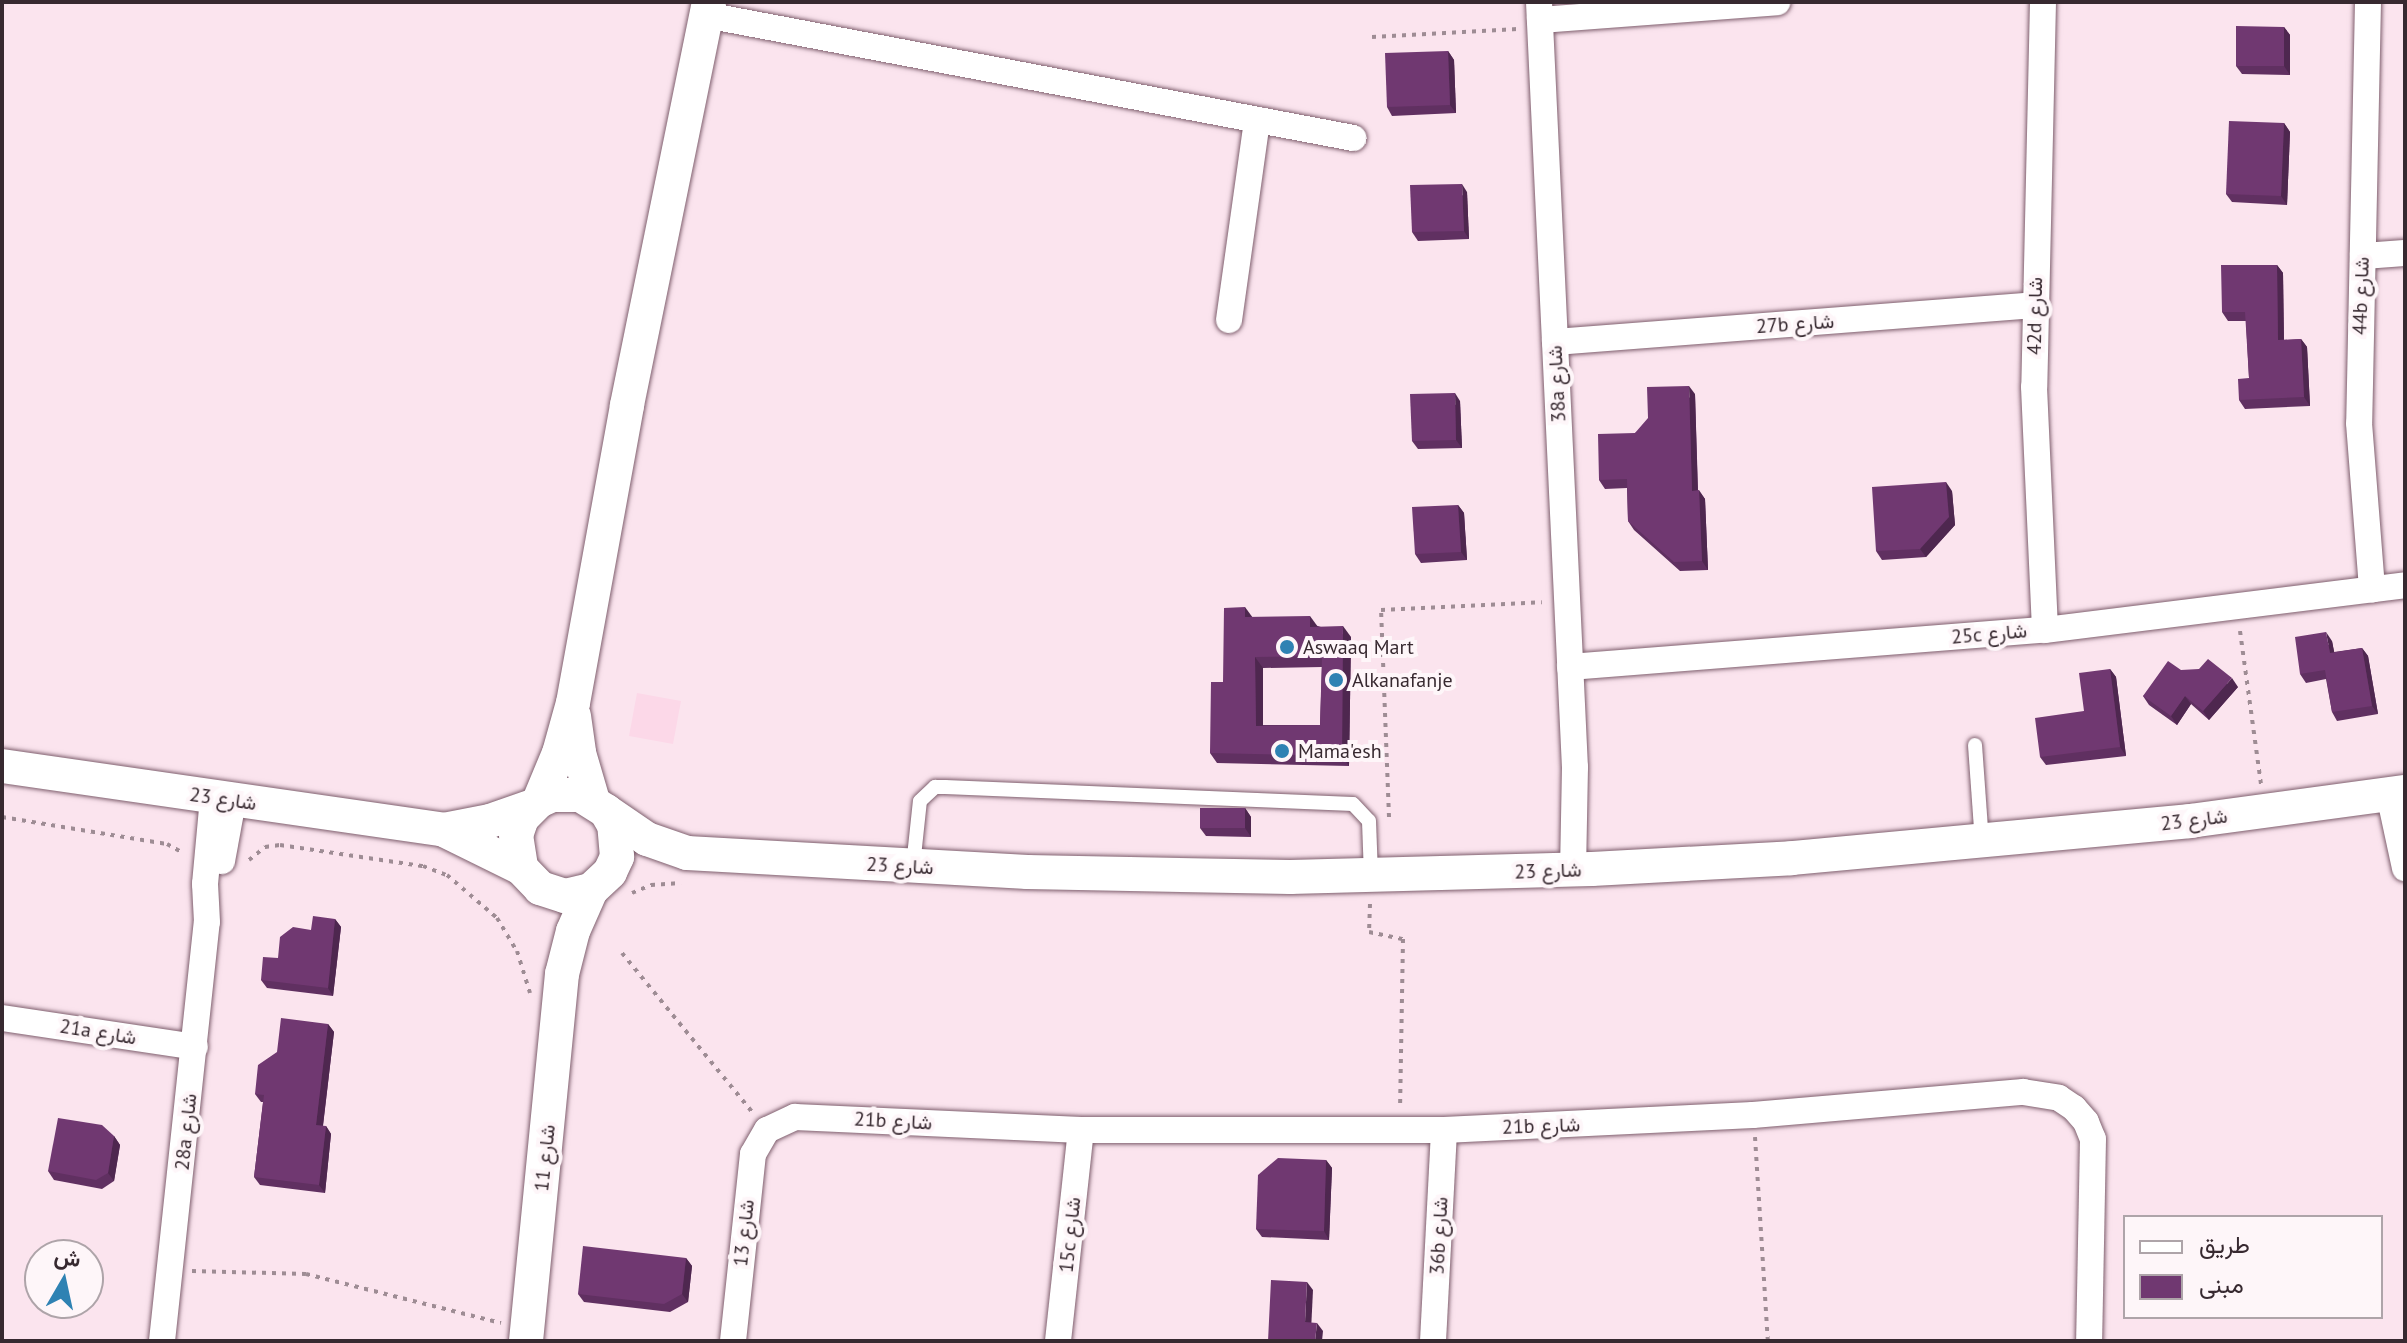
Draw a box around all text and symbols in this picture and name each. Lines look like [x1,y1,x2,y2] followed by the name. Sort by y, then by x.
[2348,257,2374,335] street label: 44b شارع
[2022,277,2048,355] street label: 42d شارع
[1755,309,1835,339] street label: 27b شارع
[1543,345,1571,423] street label: 38a شارع
[1950,619,2028,649] street label: 25c شارع
[1303,635,1414,659] place label: Aswaaq Mart
[1278,638,1296,656] marker: Aswaaq Mart
[1352,668,1453,692] place label: Alkanafanje
[1327,671,1345,689] marker: Alkanafanje
[1298,739,1382,763] place label: Mama'esh
[1273,742,1291,760] marker: Mama'esh
[188,782,258,816] street label: شارع 23
[2159,804,2229,836] street label: شارع 23
[866,852,934,880] street label: شارع 23
[1514,858,1582,884] street label: شارع 23
[58,1014,138,1050] street label: 21a شارع
[170,1092,202,1172] street label: 28a شارع
[853,1107,933,1135] street label: 21b شارع
[1502,1113,1580,1139] street label: 21b شارع
[530,1123,560,1193] street label: شارع 11
[1054,1196,1086,1274] street label: 15c شارع
[1425,1196,1453,1276] street label: 36b شارع
[729,1198,759,1268] street label: شارع 13
[2123,1215,2383,1319] legend
[2199,1229,2250,1260] text: طريق
[24,1239,104,1319] north arrow
[52,1241,83,1273] text: ش
[2199,1269,2244,1300] text: مبنى

